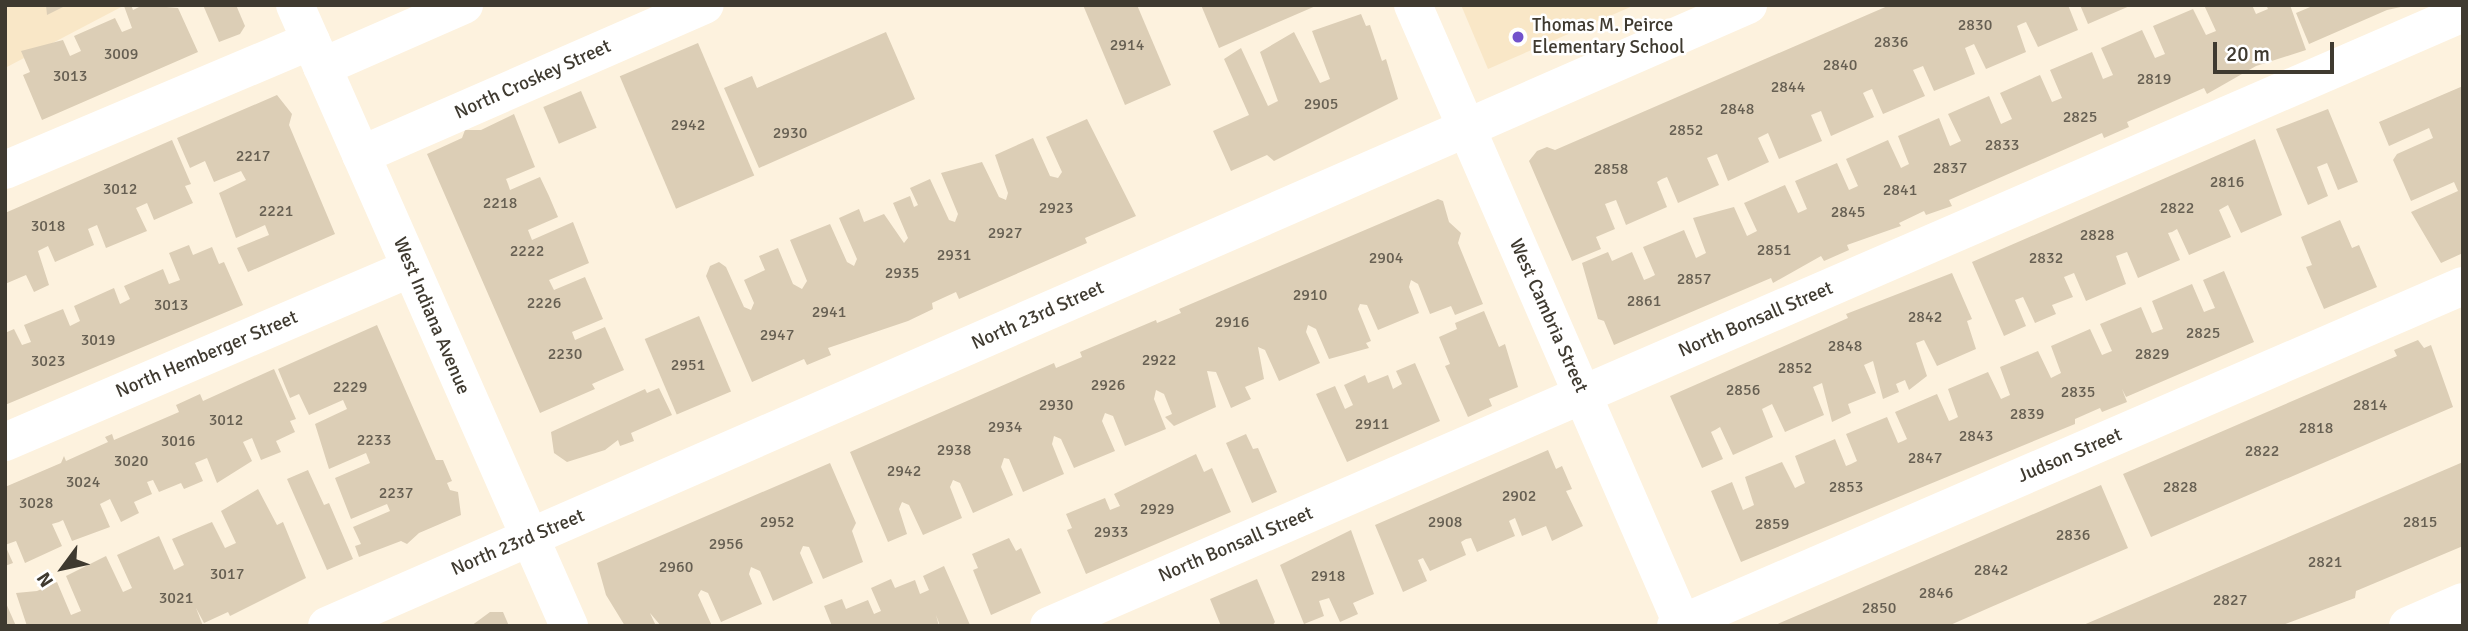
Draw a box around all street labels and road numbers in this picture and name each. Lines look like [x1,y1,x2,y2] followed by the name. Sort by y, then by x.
[451,35,615,125] street label: North Croskey Street
[388,234,474,398] street label: West Indiana Avenue
[1504,236,1592,396] street label: West Cambria Street
[968,277,1108,355] street label: North 23rd Street
[1675,277,1837,363] street label: North Bonsall Street
[113,306,301,404] street label: North Hemberger Street
[2014,424,2126,488] street label: Judson Street
[1155,502,1317,588] street label: North Bonsall Street
[448,505,588,581] street label: North 23rd Street

